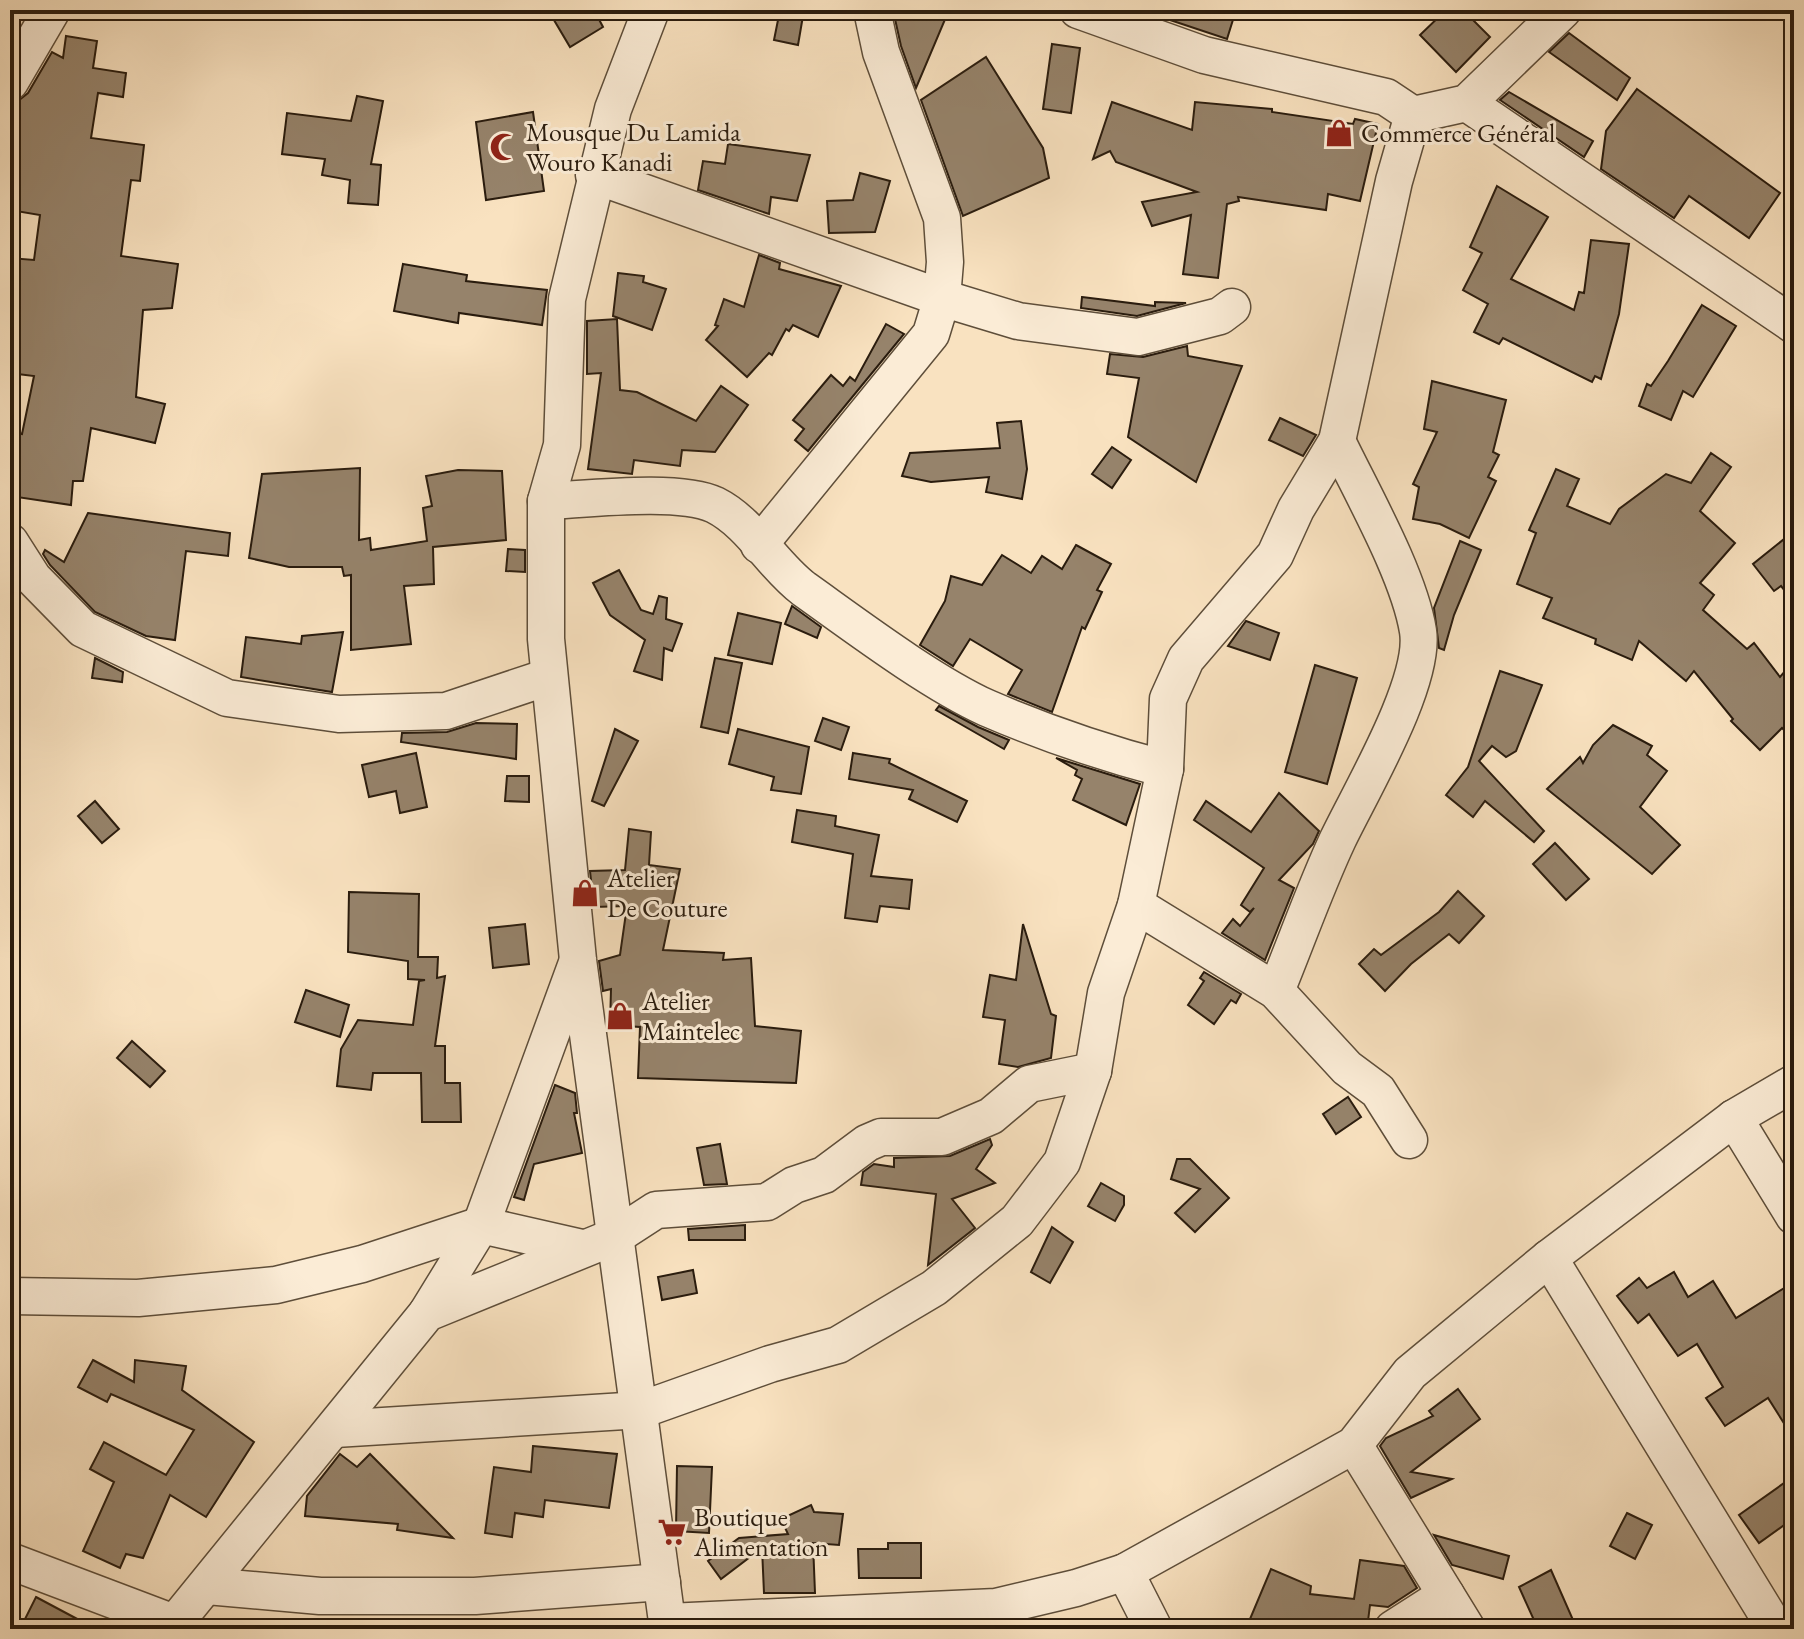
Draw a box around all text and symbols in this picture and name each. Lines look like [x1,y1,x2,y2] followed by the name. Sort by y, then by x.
[526,115,741,179] place label: Mousque Du Lamida Wouro Kanadi
[1361,116,1555,150] place label: Commerce Général
[1324,118,1354,148] shop icon: Commerce Général
[489,132,519,162] mosque icon: Mousque Du Lamida Wouro Kanadi
[606,861,728,925] place label: Atelier De Couture
[570,878,600,908] shop icon: Atelier De Couture
[641,984,740,1048] place label: Atelier Maintelec
[605,1001,635,1031] shop icon: Atelier Maintelec
[693,1500,829,1564] place label: Boutique Alimentation
[657,1517,687,1547] supermarket icon: Boutique Alimentation

